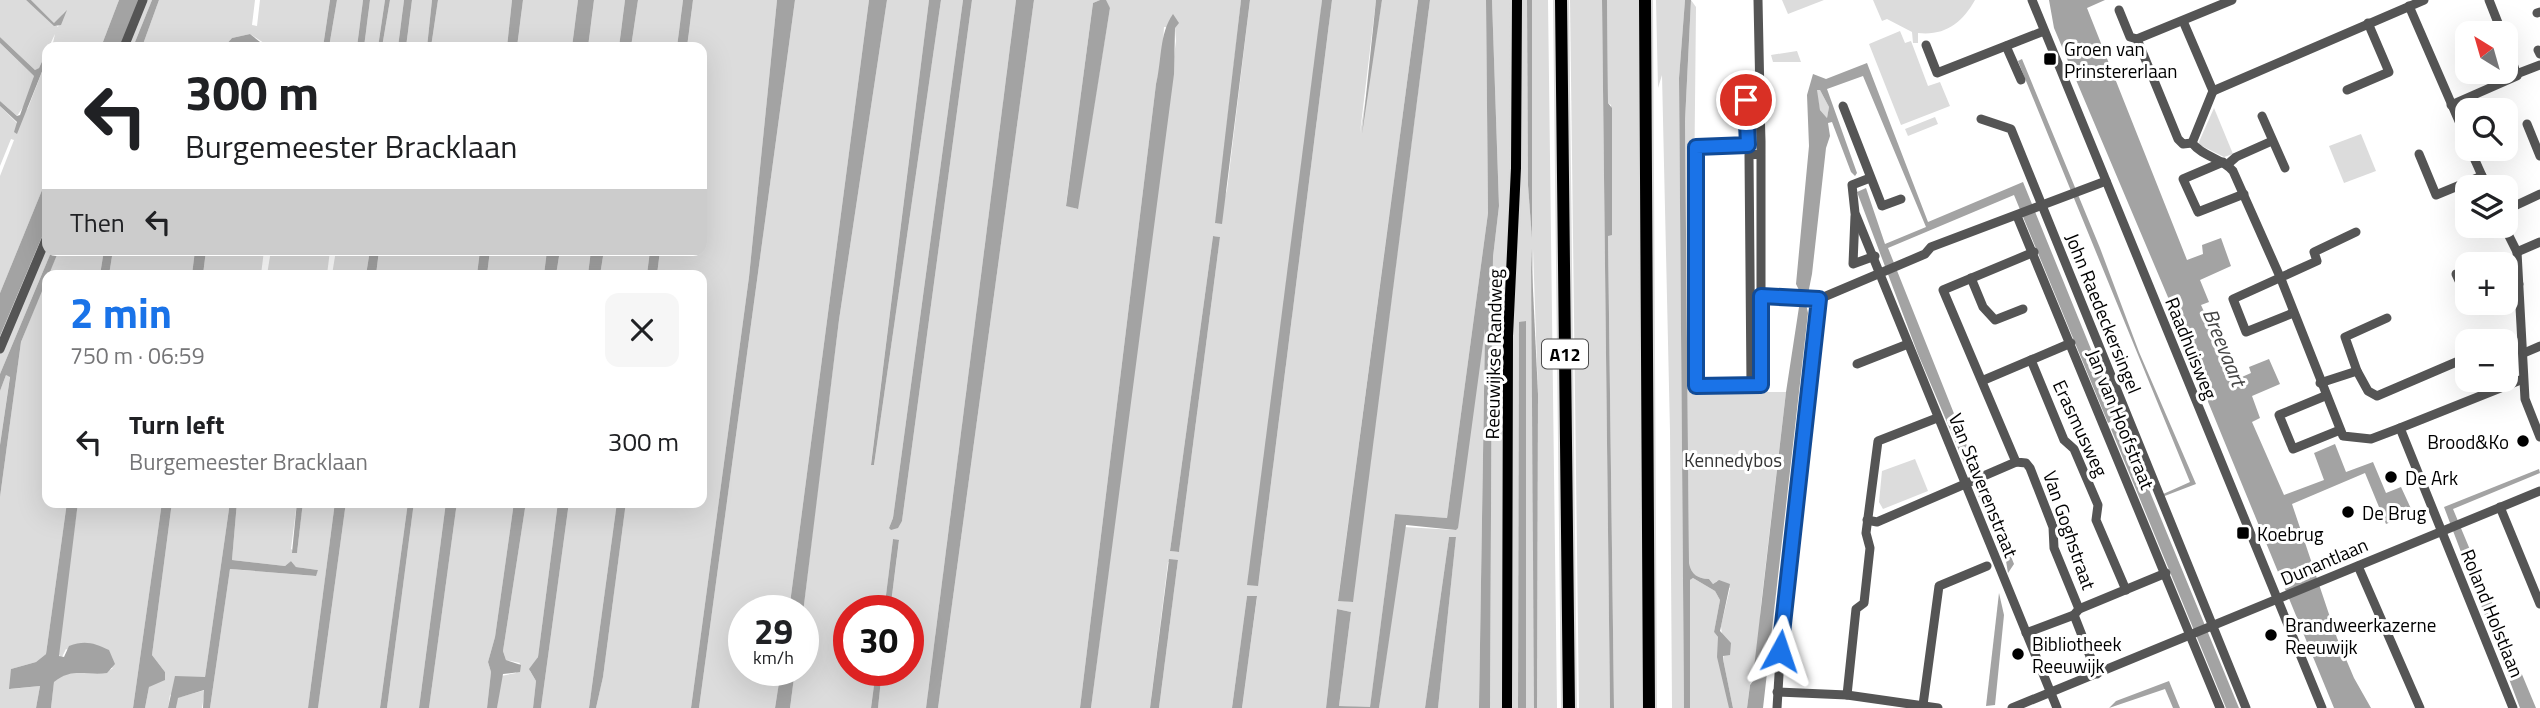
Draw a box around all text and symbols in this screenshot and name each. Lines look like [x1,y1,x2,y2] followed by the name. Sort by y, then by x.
[2455,21,2518,84] north arrow
[2455,21,2518,392] map controls
[2064,34,2178,85] place label: Groen van Prinstererlaan
[2042,51,2058,67] marker: Groen van Prinstererlaan
[185,54,319,129] text: 300 m
[70,70,161,161] icon: left
[1716,70,1776,130] pin
[1727,81,1765,119] icon: arrive
[2455,98,2518,161] button: search
[185,122,517,170] text: Burgemeester Bracklaan
[2455,175,2518,238] button: layers
[70,203,125,242] text: Then
[139,203,177,241] icon: left
[2059,228,2149,398] street label: John Raedeckersingel
[2455,252,2518,315] button: +
[1477,268,1509,440] street label: Reeuwijkse Randweg
[70,280,172,344] text: 2 min
[605,293,679,367] button: close
[2158,293,2226,404] street label: Raadhuisweg
[2195,303,2256,393] water label: Breevaart
[2455,329,2518,392] button: −
[70,338,205,373] text: 750 m · 06:59
[1542,340,1588,368] road number: A12
[2080,344,2163,494] street label: Jan van Hoofstraat
[2046,375,2116,481] street label: Erasmusweg
[129,405,224,444] text: Turn left
[1942,409,2026,562] street label: Van Staverenstraat
[608,422,679,461] text: 300 m
[70,423,108,461] icon: left
[2427,427,2509,456] place label: Brood&Ko
[2515,433,2531,449] marker: Brood&Ko
[129,444,368,479] text: Burgemeester Bracklaan
[1684,445,1782,474] park label: Kennedybos
[2405,463,2458,492] place label: De Ark
[2036,467,2104,594] street label: Van Goghstraat
[2383,469,2399,485] marker: De Ark
[2362,498,2426,527] place label: De Brug
[2340,504,2356,520] marker: De Brug
[2257,519,2324,548] place label: Koebrug
[2235,525,2251,541] marker: Koebrug
[2276,530,2372,592] street label: Dunantlaan
[2454,544,2532,682] street label: Roland Holstlaan
[833,595,924,686] speed limit sign: 30
[754,604,793,658] text: 29
[2285,610,2436,661] place label: Brandweerkazerne Reeuwijk
[1743,614,1817,688] position arrow
[2263,627,2279,643] marker: Brandweerkazerne Reeuwijk
[2032,629,2122,680] place label: Bibliotheek Reeuwijk
[753,644,794,671] text: km/h
[2010,646,2026,662] marker: Bibliotheek Reeuwijk

